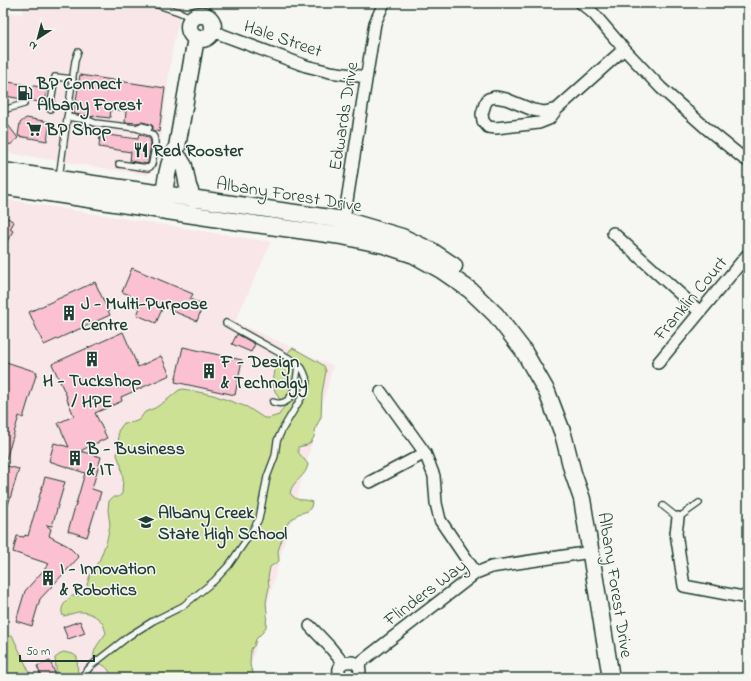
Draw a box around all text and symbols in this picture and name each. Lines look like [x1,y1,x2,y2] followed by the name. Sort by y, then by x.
[240,14,325,65] street label: Hale Street
[18,18,58,58] north arrow
[25,37,40,54] text: N
[324,59,367,172] street label: Edwards Drive
[36,72,143,120] place label: BP Connect Albany Forest
[16,84,34,102] fuel station icon: BP Connect Albany Forest
[45,118,111,144] place label: BP Shop
[25,120,43,138] supermarket icon: BP Shop
[153,139,244,165] place label: Red Rooster
[132,141,150,159] restaurant icon: Red Rooster
[214,172,364,220] street label: Albany Forest Drive
[648,251,735,348] street label: Franklin Court
[81,292,208,339] place label: J - Multi-Purpose Centre
[60,304,78,322] building icon: J - Multi-Purpose Centre
[83,350,101,368] building icon: H - Tuckshop / HPE
[220,350,307,398] place label: F - Design & Technolgy
[200,362,218,380] building icon: F - Design & Technolgy
[43,369,141,416] place label: H - Tuckshop / HPE
[86,437,185,484] place label: B - Business & IT
[66,449,84,467] building icon: B - Business & IT
[158,501,287,549] place label: Albany Creek State High School
[590,511,639,661] street label: Albany Forest Drive
[137,513,155,531] school or university icon: Albany Creek State High School
[378,554,473,634] street label: Flinders Way
[59,557,156,604] place label: I - Innovation & Robotics
[39,569,57,587] building icon: I - Innovation & Robotics
[20,637,94,663] scale bar
[26,643,50,661] text: 50 m

